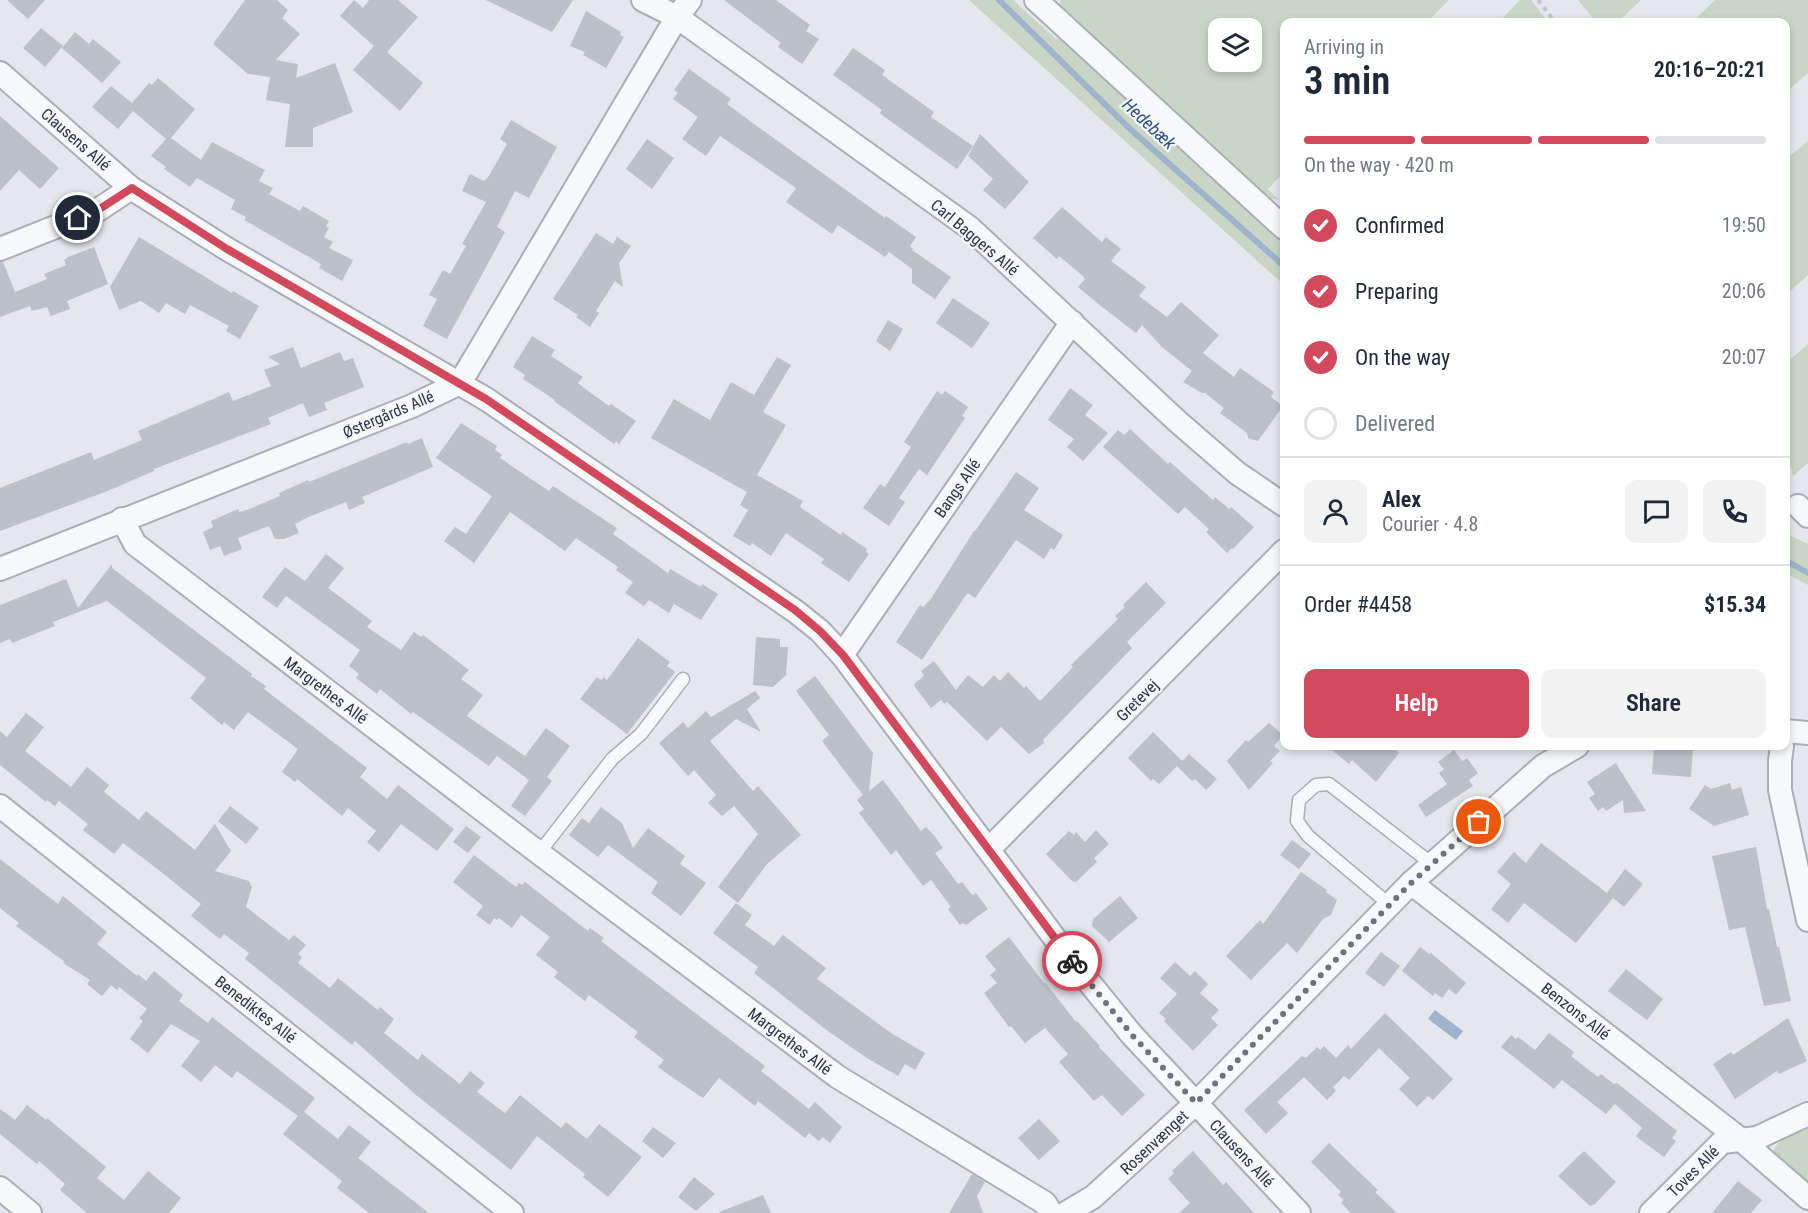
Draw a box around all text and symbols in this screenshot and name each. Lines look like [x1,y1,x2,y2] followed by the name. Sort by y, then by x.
[1208,18,1262,72] map controls
[1208,18,1262,72] button: layers
[1304,35,1384,59] text: Arriving in
[1654,57,1766,82] text: 20:16–20:21
[1304,58,1390,104] text: 3 min
[1118,94,1181,154] water label: Hedebæk
[37,104,114,175] street label: Clausens Allé
[1304,153,1454,177] text: On the way · 420 m
[52,192,103,243] pin
[927,195,1022,280] street label: Carl Baggers Allé
[61,201,94,234] icon: home
[1304,209,1337,242] icon: check
[1355,213,1444,238] text: Confirmed
[1722,213,1766,237] text: 19:50
[1304,275,1337,308] icon: check
[1355,279,1439,304] text: Preparing
[1722,279,1766,303] text: 20:06
[1304,341,1337,374] icon: check
[1355,345,1450,370] text: On the way
[1722,345,1766,369] text: 20:07
[340,387,437,442] street label: Østergårds Allé
[1355,411,1435,436] text: Delivered
[930,455,984,521] street label: Bangs Allé
[1304,480,1367,543] button: person
[1625,480,1688,543] button: chat
[1703,480,1766,543] button: phone
[1382,487,1421,512] text: Alex
[1382,512,1478,536] text: Courier · 4.8
[1304,592,1412,617] text: Order #4458
[1704,592,1766,617] text: $15.34
[280,653,371,728] street label: Margrethes Allé
[1304,669,1529,738] button: Help
[1541,669,1766,738] button: Share
[1112,675,1162,725] street label: Gretevej
[1453,796,1504,847] pin
[1462,805,1495,838] icon: bag
[1042,931,1102,991] courier
[1056,945,1089,978] icon: bike
[211,972,300,1047] street label: Benediktes Allé
[1538,979,1614,1044] street label: Benzons Allé
[744,1004,835,1079] street label: Margrethes Allé
[1117,1106,1192,1178] street label: Rosenvænget
[1205,1116,1278,1191] street label: Clausens Allé
[1664,1142,1723,1201] street label: Toves Allé

